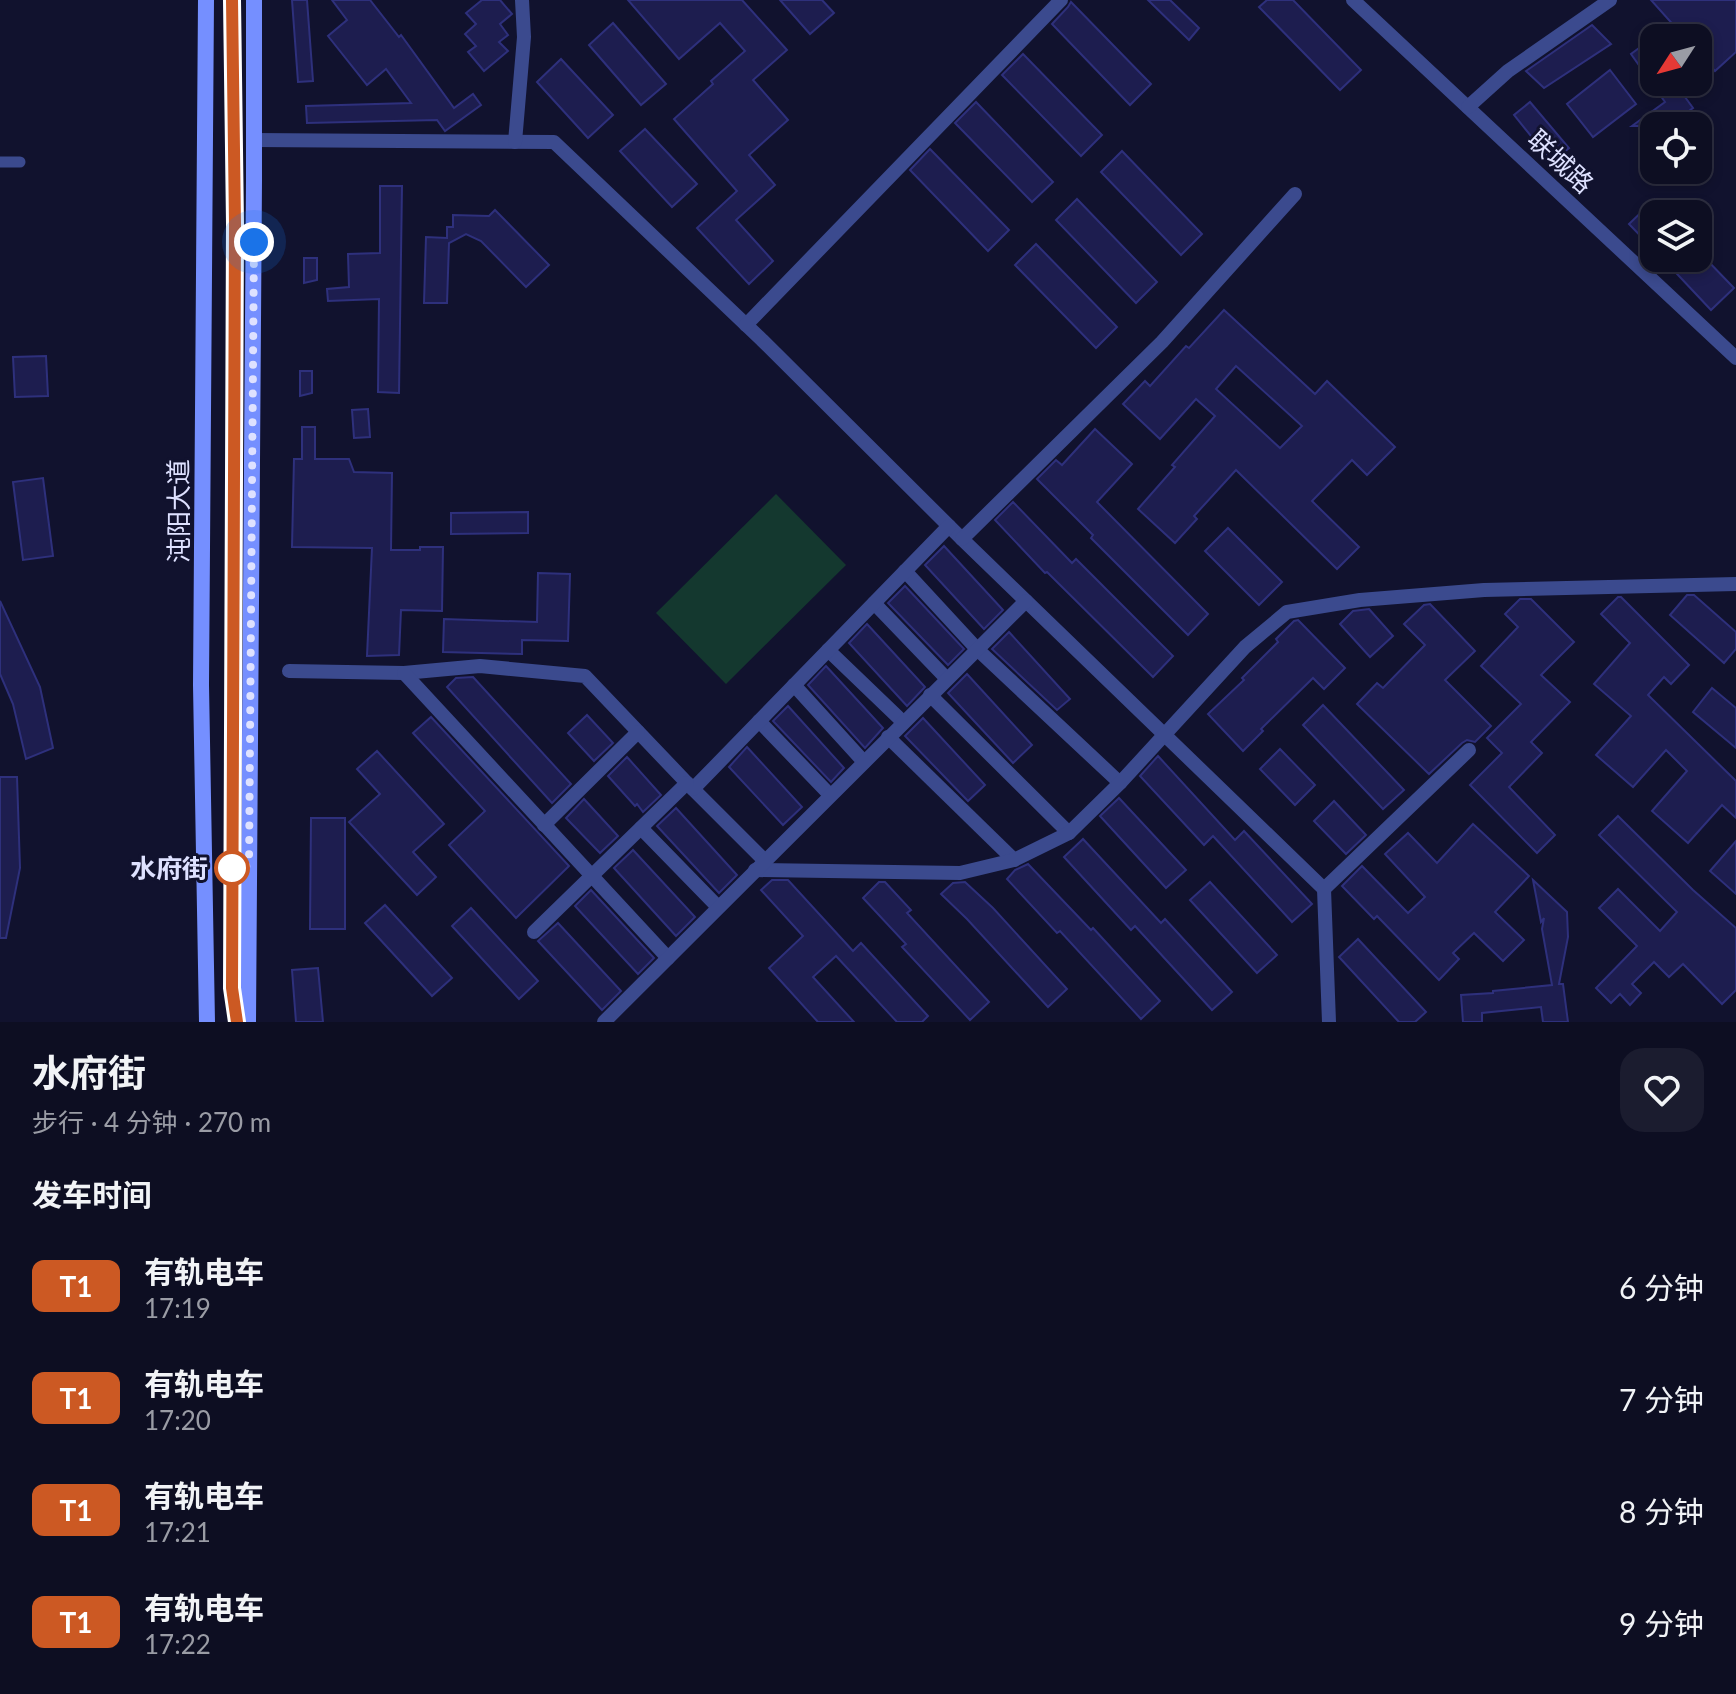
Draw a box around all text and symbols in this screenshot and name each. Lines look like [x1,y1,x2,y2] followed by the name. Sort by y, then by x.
[1640,24,1712,96] north arrow
[1640,24,1712,272] map controls
[1640,112,1712,184] button: locate
[1522,123,1600,199] street label: 联城路
[1640,200,1712,272] button: layers
[234,222,274,262] your location
[162,459,194,563] street label: 沌阳大道
[215,851,249,885] marker: 水府街
[130,852,208,884] place label: 水府街
[1620,1048,1704,1132] button: heart
[32,1049,146,1095] text: 水府街
[32,1106,271,1138] text: 步行 · 4 分钟 · 270 m
[32,1176,152,1212] text: 发车时间
[144,1253,264,1289] text: 有轨电车
[59,1269,93,1303] text: T1
[1619,1269,1704,1305] text: 6 分钟
[144,1292,211,1324] text: 17:19
[144,1365,264,1401] text: 有轨电车
[59,1381,93,1415] text: T1
[1619,1381,1704,1417] text: 7 分钟
[144,1404,211,1436] text: 17:20
[144,1477,264,1513] text: 有轨电车
[59,1493,93,1527] text: T1
[1619,1493,1704,1529] text: 8 分钟
[144,1516,211,1548] text: 17:21
[144,1589,264,1625] text: 有轨电车
[59,1605,93,1639] text: T1
[1619,1605,1704,1641] text: 9 分钟
[144,1628,211,1660] text: 17:22

